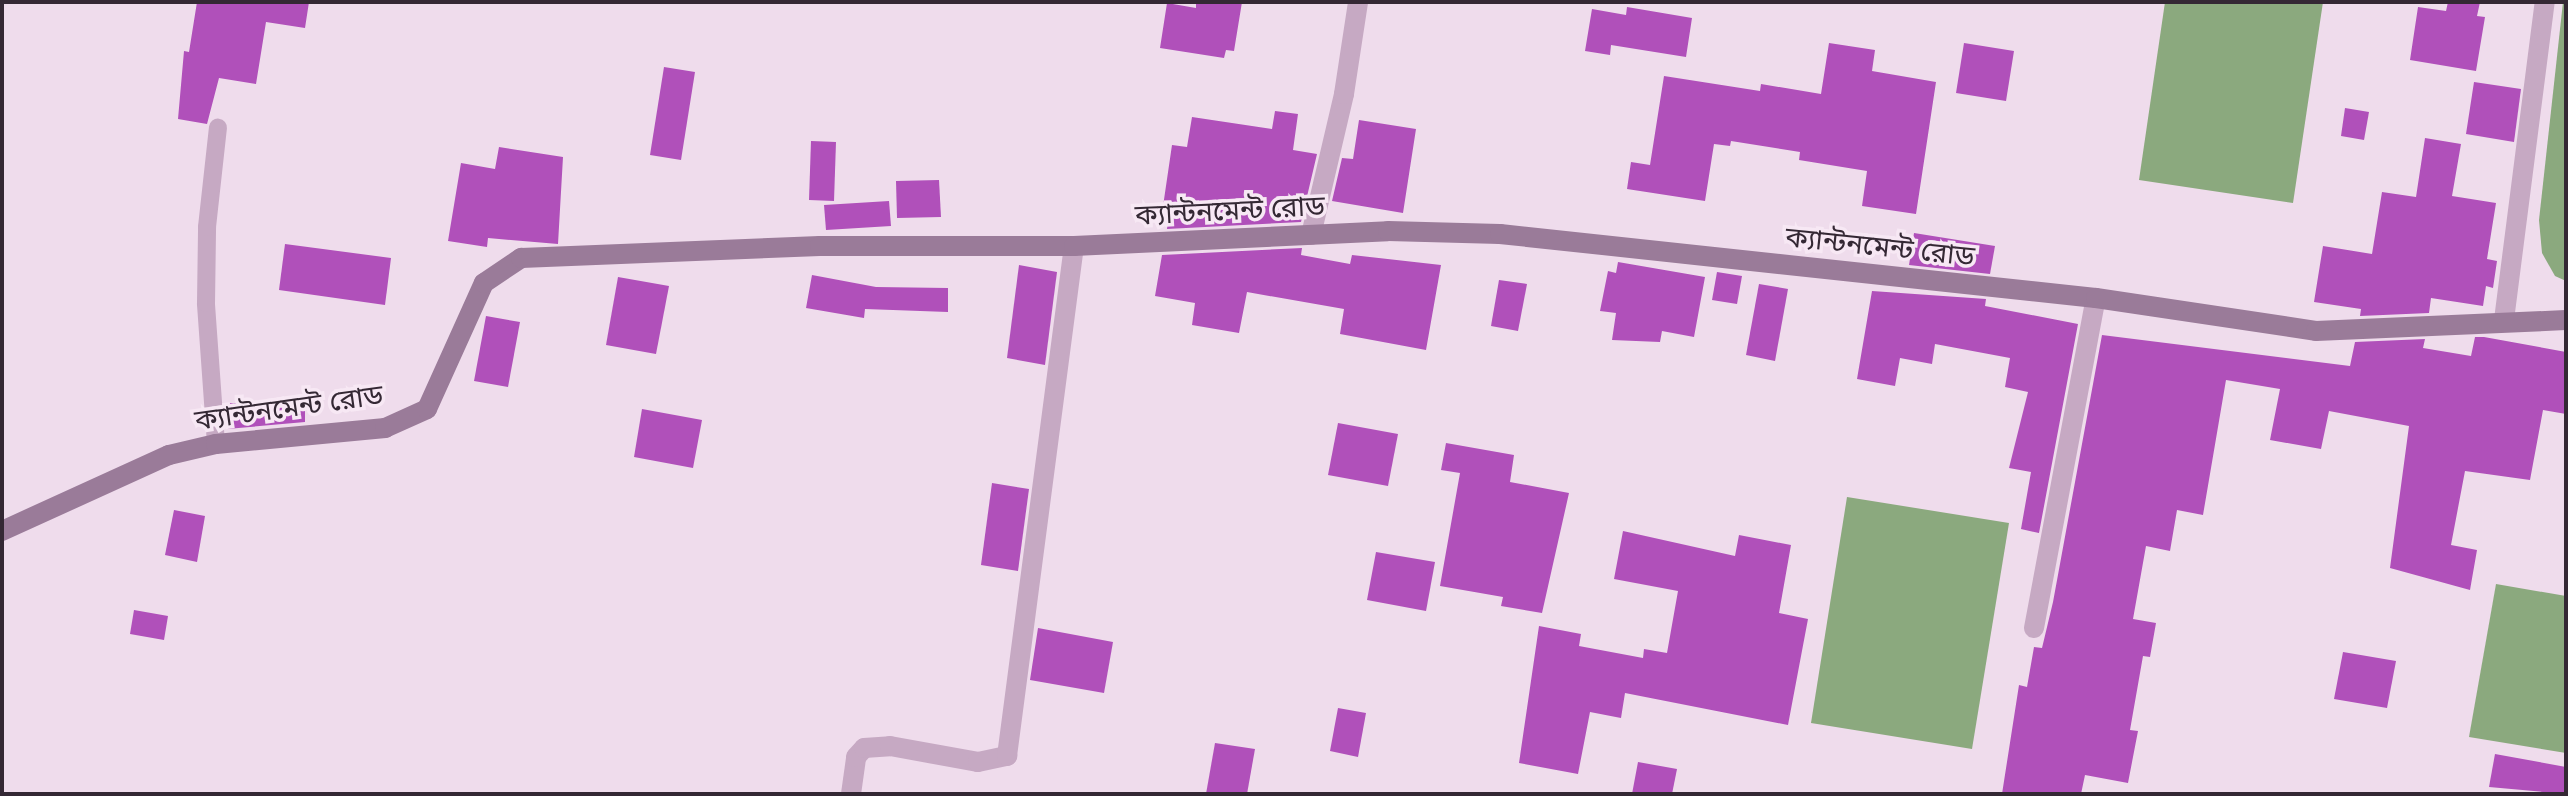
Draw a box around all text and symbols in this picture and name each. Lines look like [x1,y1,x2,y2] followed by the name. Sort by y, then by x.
[1134,189,1326,233] street label: ক্যান্টনমেন্ট রোড
[1784,220,1976,274] street label: ক্যান্টনমেন্ট রোড
[193,378,385,438] street label: ক্যান্টনমেন্ট রোড

